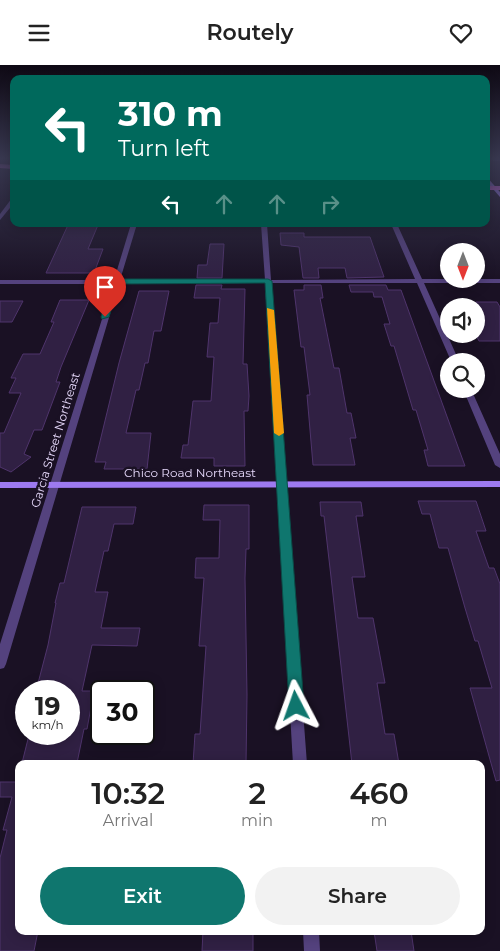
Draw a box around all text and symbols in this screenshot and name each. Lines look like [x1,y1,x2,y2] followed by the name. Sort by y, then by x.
[25,19,53,47] icon: menu
[207,19,293,46] text: Routely
[447,19,475,47] icon: heart
[118,92,223,135] text: 310 m
[35,95,100,160] icon: left
[118,135,210,162] text: Turn left
[157,190,185,218] icon: left
[210,190,238,218] icon: ahead
[263,190,291,218] icon: ahead
[316,190,344,218] icon: right
[440,243,485,287] north arrow
[440,243,485,398] map controls
[84,266,126,317] pin
[91,273,119,301] icon: arrive
[440,298,485,343] button: sound
[440,353,485,398] button: search
[27,370,83,509] street label: Garcia Street Northeast
[124,465,256,480] street label: Chico Road Northeast
[269,679,321,731] position arrow
[90,680,155,745] speed limit sign: 30
[35,691,60,721] text: 19
[31,717,64,732] text: km/h
[91,775,165,812] text: 10:32
[248,775,266,812] text: 2
[349,775,409,812] text: 460
[103,811,153,830] text: Arrival
[241,811,273,830] text: min
[371,811,388,830] text: m
[40,867,245,925] button: Exit
[255,867,460,925] button: Share

